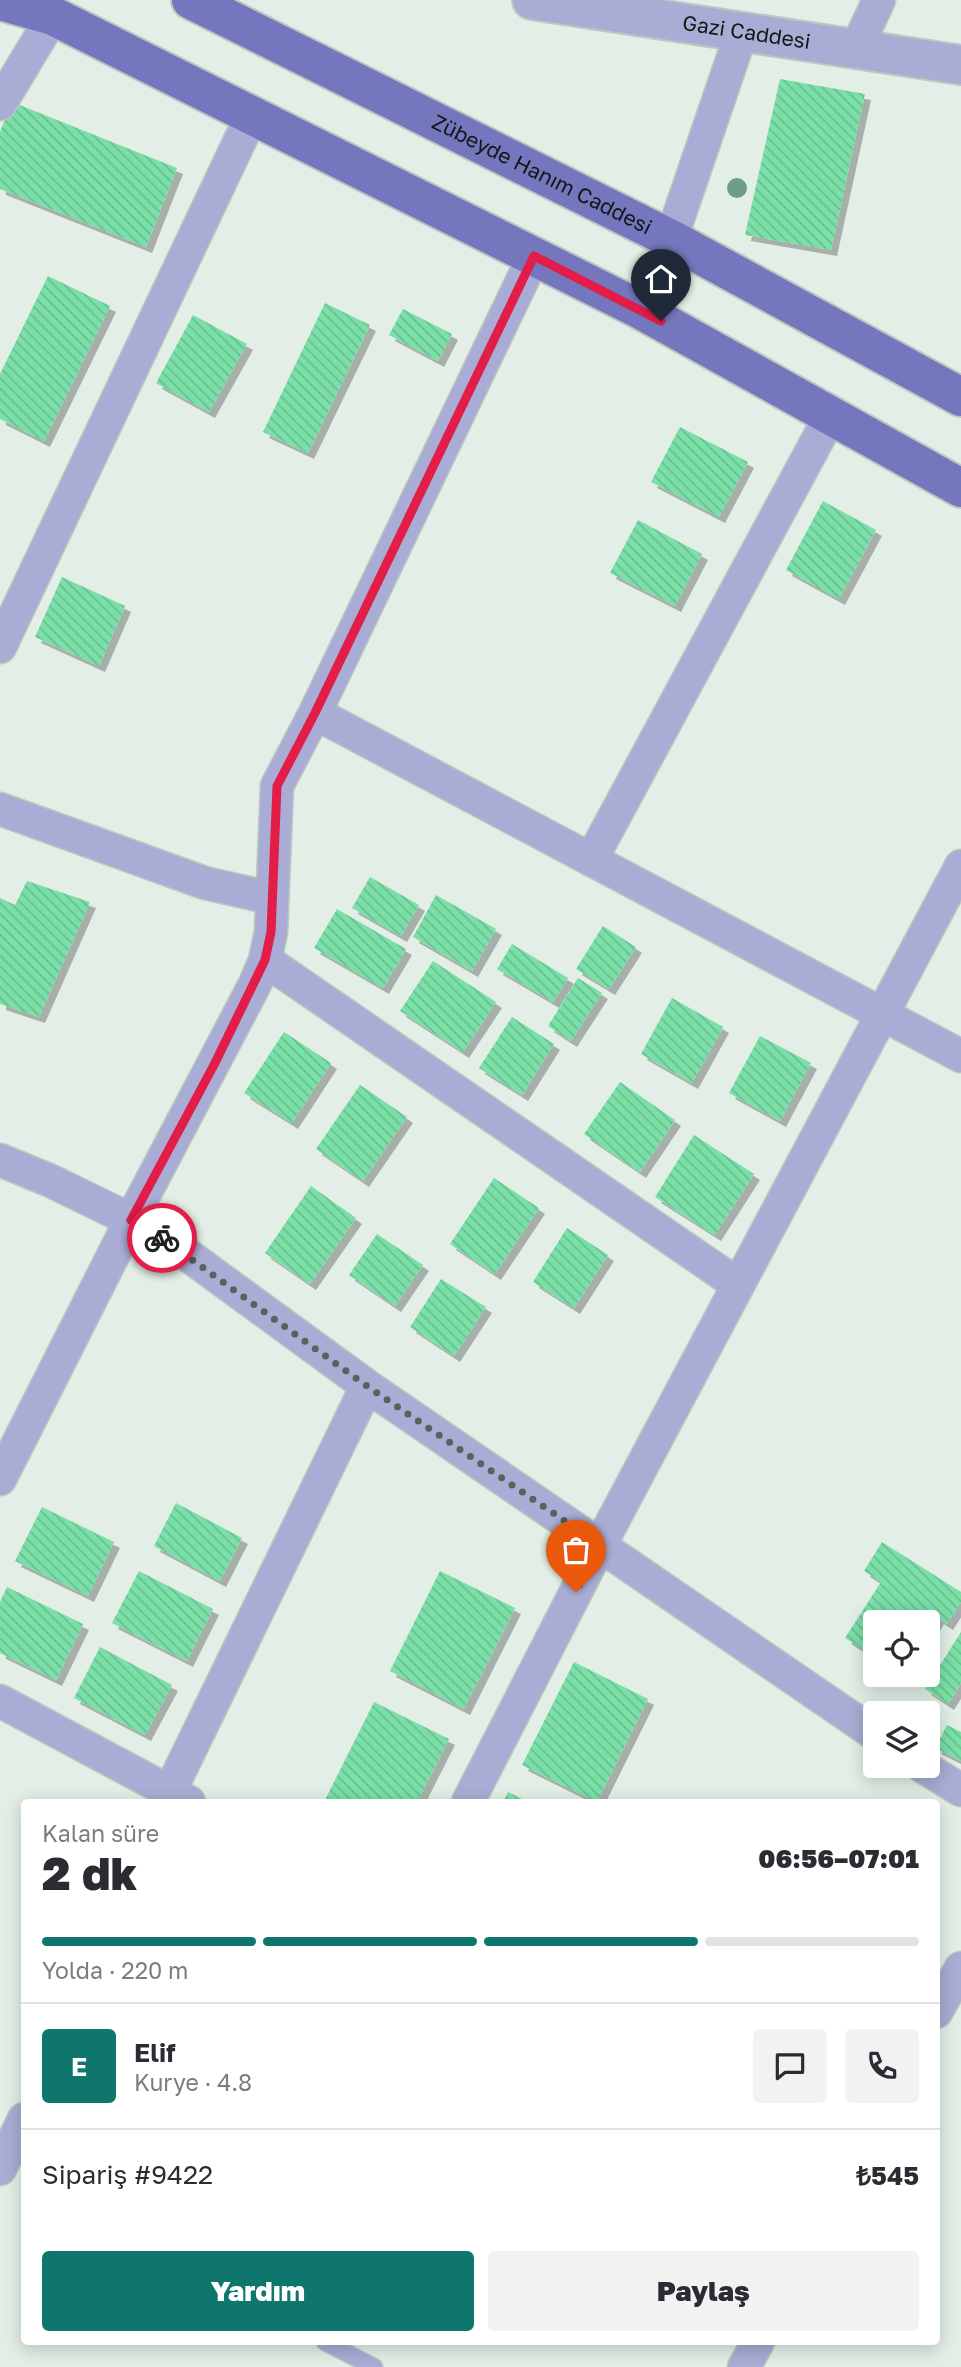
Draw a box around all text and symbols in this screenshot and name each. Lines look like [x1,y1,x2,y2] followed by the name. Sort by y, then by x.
[681,9,813,54] street label: Gazi Caddesi
[428,108,657,240] street label: Zübeyde Hanım Caddesi
[631,249,691,321] pin
[642,260,680,298] icon: home
[127,1203,197,1273] courier
[143,1219,181,1257] icon: bike
[546,1520,606,1592] pin
[557,1531,595,1569] icon: bag
[863,1610,940,1778] map controls
[863,1610,940,1687] button: locate
[863,1701,940,1778] button: layers
[42,1819,159,1847] text: Kalan süre
[758,1843,919,1874] text: 06:56–07:01
[42,1845,137,1900] text: 2 dk
[42,1956,188,1984] text: Yolda · 220 m
[753,2029,827,2103] button: chat
[845,2029,919,2103] button: phone
[134,2037,176,2068] text: Elif
[71,2051,87,2082] text: E
[134,2068,252,2096] text: Kurye · 4.8
[42,2159,213,2190] text: Sipariş #9422
[856,2160,919,2191] text: ₺545
[42,2251,474,2331] button: Yardım
[488,2251,919,2331] button: Paylaş

